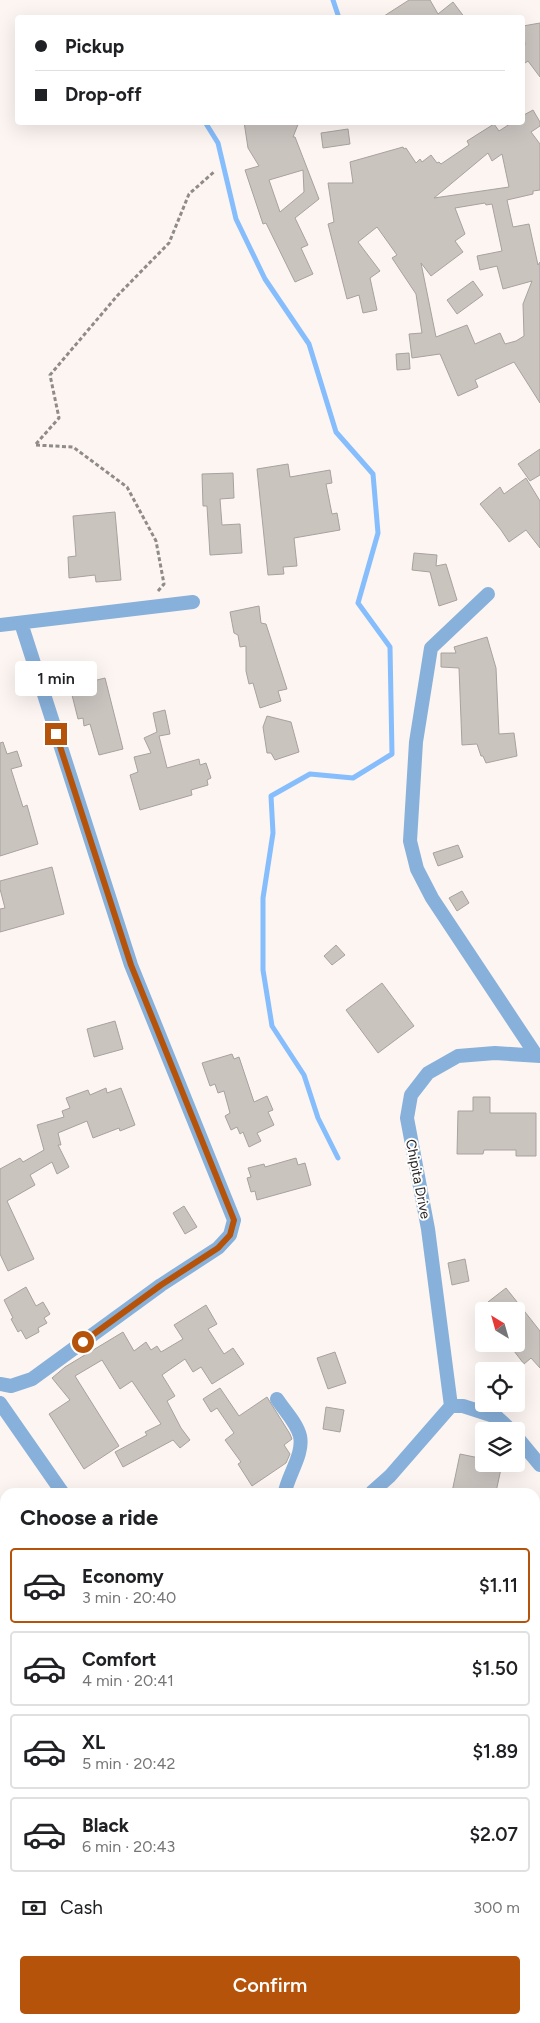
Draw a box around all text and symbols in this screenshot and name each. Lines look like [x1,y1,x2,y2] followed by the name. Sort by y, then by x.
[65,35,124,58] text: Pickup
[65,83,142,106] text: Drop-off
[15,662,97,696] callout: 1 min
[37,669,75,688] text: 1 min
[45,723,67,745] route end
[402,1138,434,1221] street label: Chipita Drive
[475,1302,525,1352] north arrow
[475,1302,525,1472] map controls
[72,1331,94,1353] route start
[475,1362,525,1412] button: locate
[475,1422,525,1472] button: layers
[20,1504,158,1531] text: Choose a ride
[22,1563,67,1608] icon: car
[82,1565,164,1588] text: Economy
[479,1574,518,1597] text: $1.11
[82,1588,176,1607] text: 3 min · 20:40
[22,1646,67,1691] icon: car
[82,1648,157,1671] text: Comfort
[472,1657,518,1680] text: $1.50
[82,1671,174,1690] text: 4 min · 20:41
[22,1729,67,1774] icon: car
[82,1731,105,1754] text: XL
[472,1740,518,1763] text: $1.89
[82,1754,176,1773] text: 5 min · 20:42
[22,1812,67,1857] icon: car
[82,1814,129,1837] text: Black
[469,1823,518,1846] text: $2.07
[82,1837,175,1856] text: 6 min · 20:43
[20,1894,48,1922] icon: cash
[60,1896,103,1919] text: Cash
[473,1898,520,1917] text: 300 m
[20,1956,520,2014] button: Confirm

